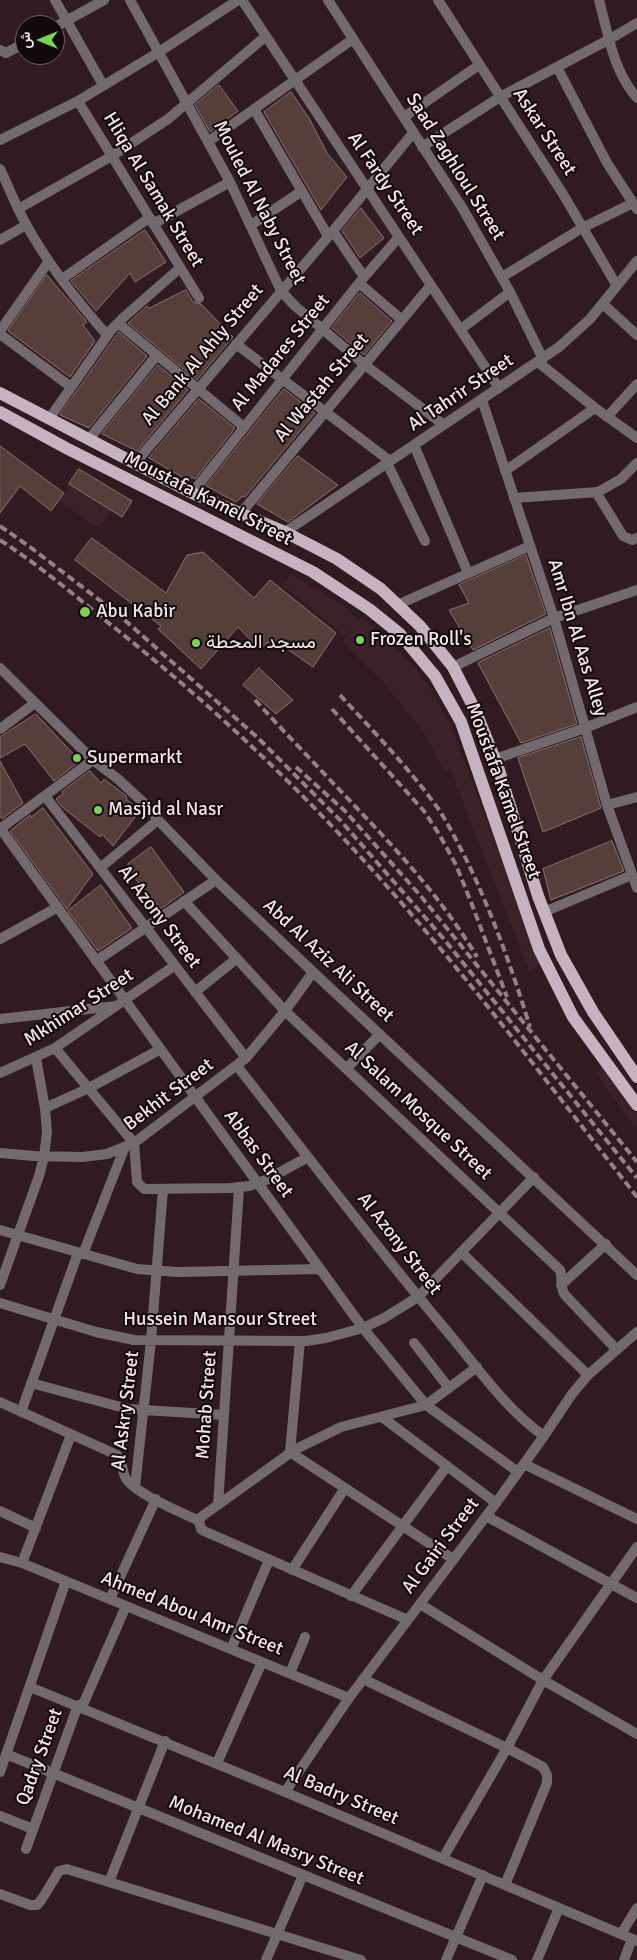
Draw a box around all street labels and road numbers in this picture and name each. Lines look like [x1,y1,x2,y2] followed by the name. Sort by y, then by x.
[507,84,581,180] street label: Askar Street
[400,89,510,245] street label: Saad Zaghloul Street
[98,108,208,272] street label: Hliqa Al Samak Street
[208,117,310,289] street label: Mouled Al Naby Street
[342,128,428,240] street label: Al Fardy Street
[137,280,269,430] street label: Al Bank Al Ahly Street
[227,290,335,416] street label: Al Madares Street
[270,329,374,447] street label: Al Wastah Street
[404,349,518,437] street label: Al Tahrir Street
[120,447,296,551] street label: Moustafa Kamel Street
[542,557,612,719] street label: Amr Ibn Al Aas Alley
[461,700,545,882] street label: Moustafa Kamel Street
[113,861,205,973] street label: Al Azony Street
[258,894,398,1028] street label: Abd Al Aziz Ali Street
[20,964,138,1052] street label: Mkhimar Street
[340,1037,496,1185] street label: Al Salam Mosque Street
[120,1054,218,1136] street label: Bekhit Street
[218,1106,298,1202] street label: Abbas Street
[352,1188,446,1300] street label: Al Azony Street
[123,1309,317,1331] street label: Hussein Mansour Street
[107,1350,145,1472] street label: Al Askry Street
[192,1350,222,1460] street label: Mohab Street
[397,1493,485,1599] street label: Al Gairi Street
[98,1567,286,1661] street label: Ahmed Abou Amr Street
[12,1705,68,1809] street label: Qadry Street
[280,1762,402,1830] street label: Al Badry Street
[165,1791,367,1891] street label: Mohamed Al Masry Street

